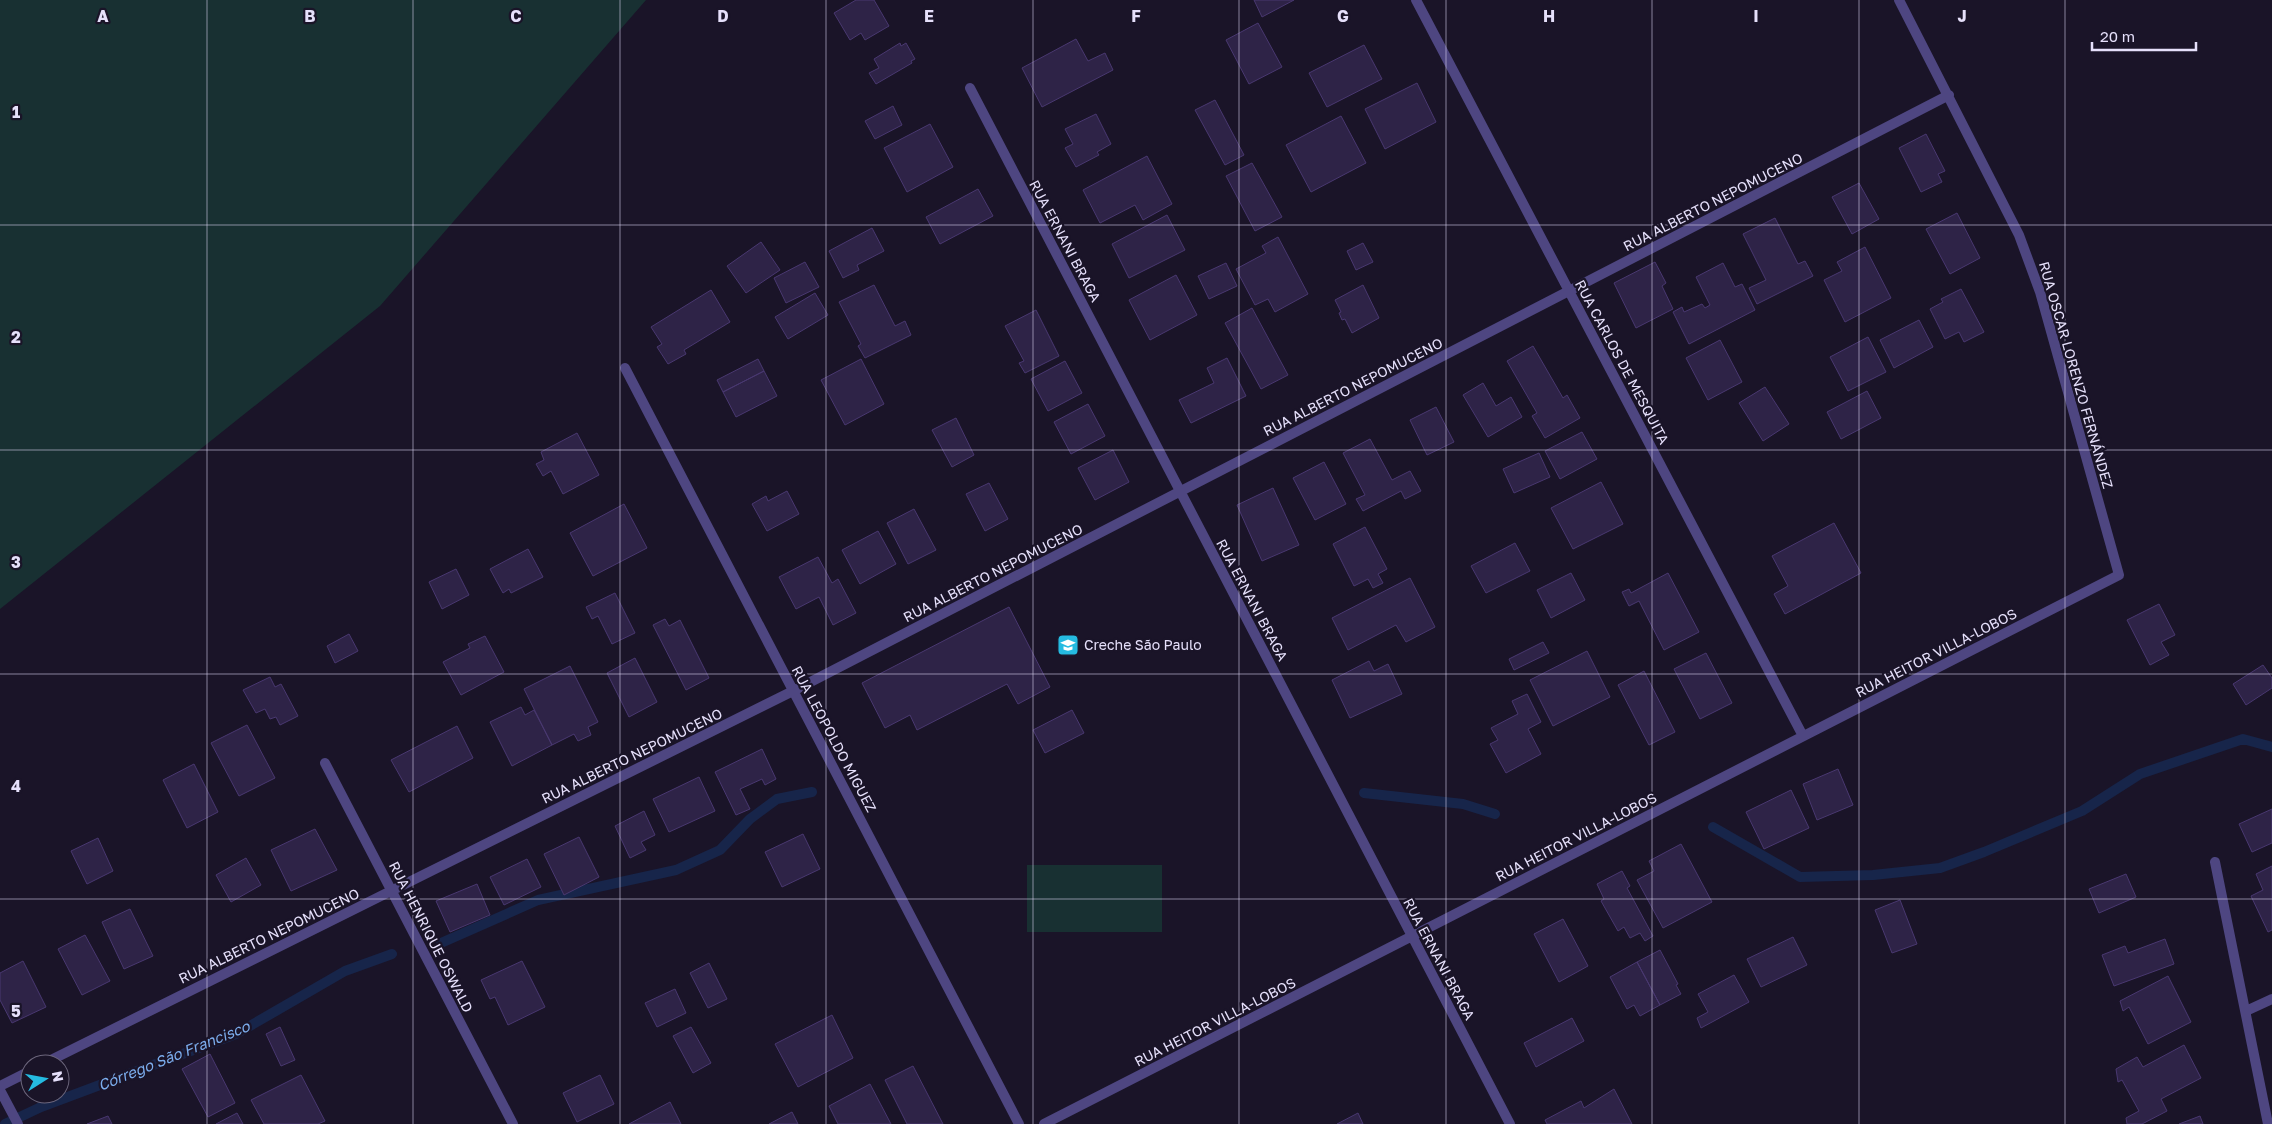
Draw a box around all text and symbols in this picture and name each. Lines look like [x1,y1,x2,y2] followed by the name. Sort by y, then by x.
[97,6,109,26] text: A
[304,6,316,26] text: B
[510,6,522,26] text: C
[717,6,729,26] text: D
[924,6,934,26] text: E
[1131,6,1141,26] text: F
[1337,6,1349,26] text: G
[1543,6,1555,26] text: H
[1753,6,1759,26] text: I
[1957,6,1967,26] text: J
[2092,20,2196,52] scale bar
[2100,27,2135,45] text: 20 m
[12,102,20,122] text: 1
[1620,149,1805,254] street label: RUA ALBERTO NEPOMUCENO
[1026,177,1105,305] street label: RUA ERNANI BRAGA
[2036,259,2117,490] street label: RUA OSCAR LORENZO FERNÁNDEZ
[1572,277,1673,447] street label: RUA CARLOS DE MESQUITA
[11,327,21,347] text: 2
[1260,334,1445,439] street label: RUA ALBERTO NEPOMUCENO
[900,520,1085,625] street label: RUA ALBERTO NEPOMUCENO
[1213,536,1292,664] street label: RUA ERNANI BRAGA
[11,552,21,572] text: 3
[1852,604,2019,701] street label: RUA HEITOR VILLA-LOBOS
[1056,633,1080,657] school or university icon: Creche São Paulo
[1084,636,1202,653] place label: Creche São Paulo
[789,663,880,815] street label: RUA LEOPOLDO MIGUEZ
[539,704,725,807] street label: RUA ALBERTO NEPOMUCENO
[11,776,21,796] text: 4
[1492,788,1659,885] street label: RUA HEITOR VILLA-LOBOS
[386,858,477,1015] street label: RUA HENRIQUE OSWALD
[176,884,362,987] street label: RUA ALBERTO NEPOMUCENO
[1400,895,1479,1023] street label: RUA ERNANI BRAGA
[1131,973,1298,1070] street label: RUA HEITOR VILLA-LOBOS
[11,1001,21,1021] text: 5
[95,1016,253,1095] water label: Córrego São Francisco
[20,1054,70,1104] north arrow
[49,1070,68,1083] text: N

